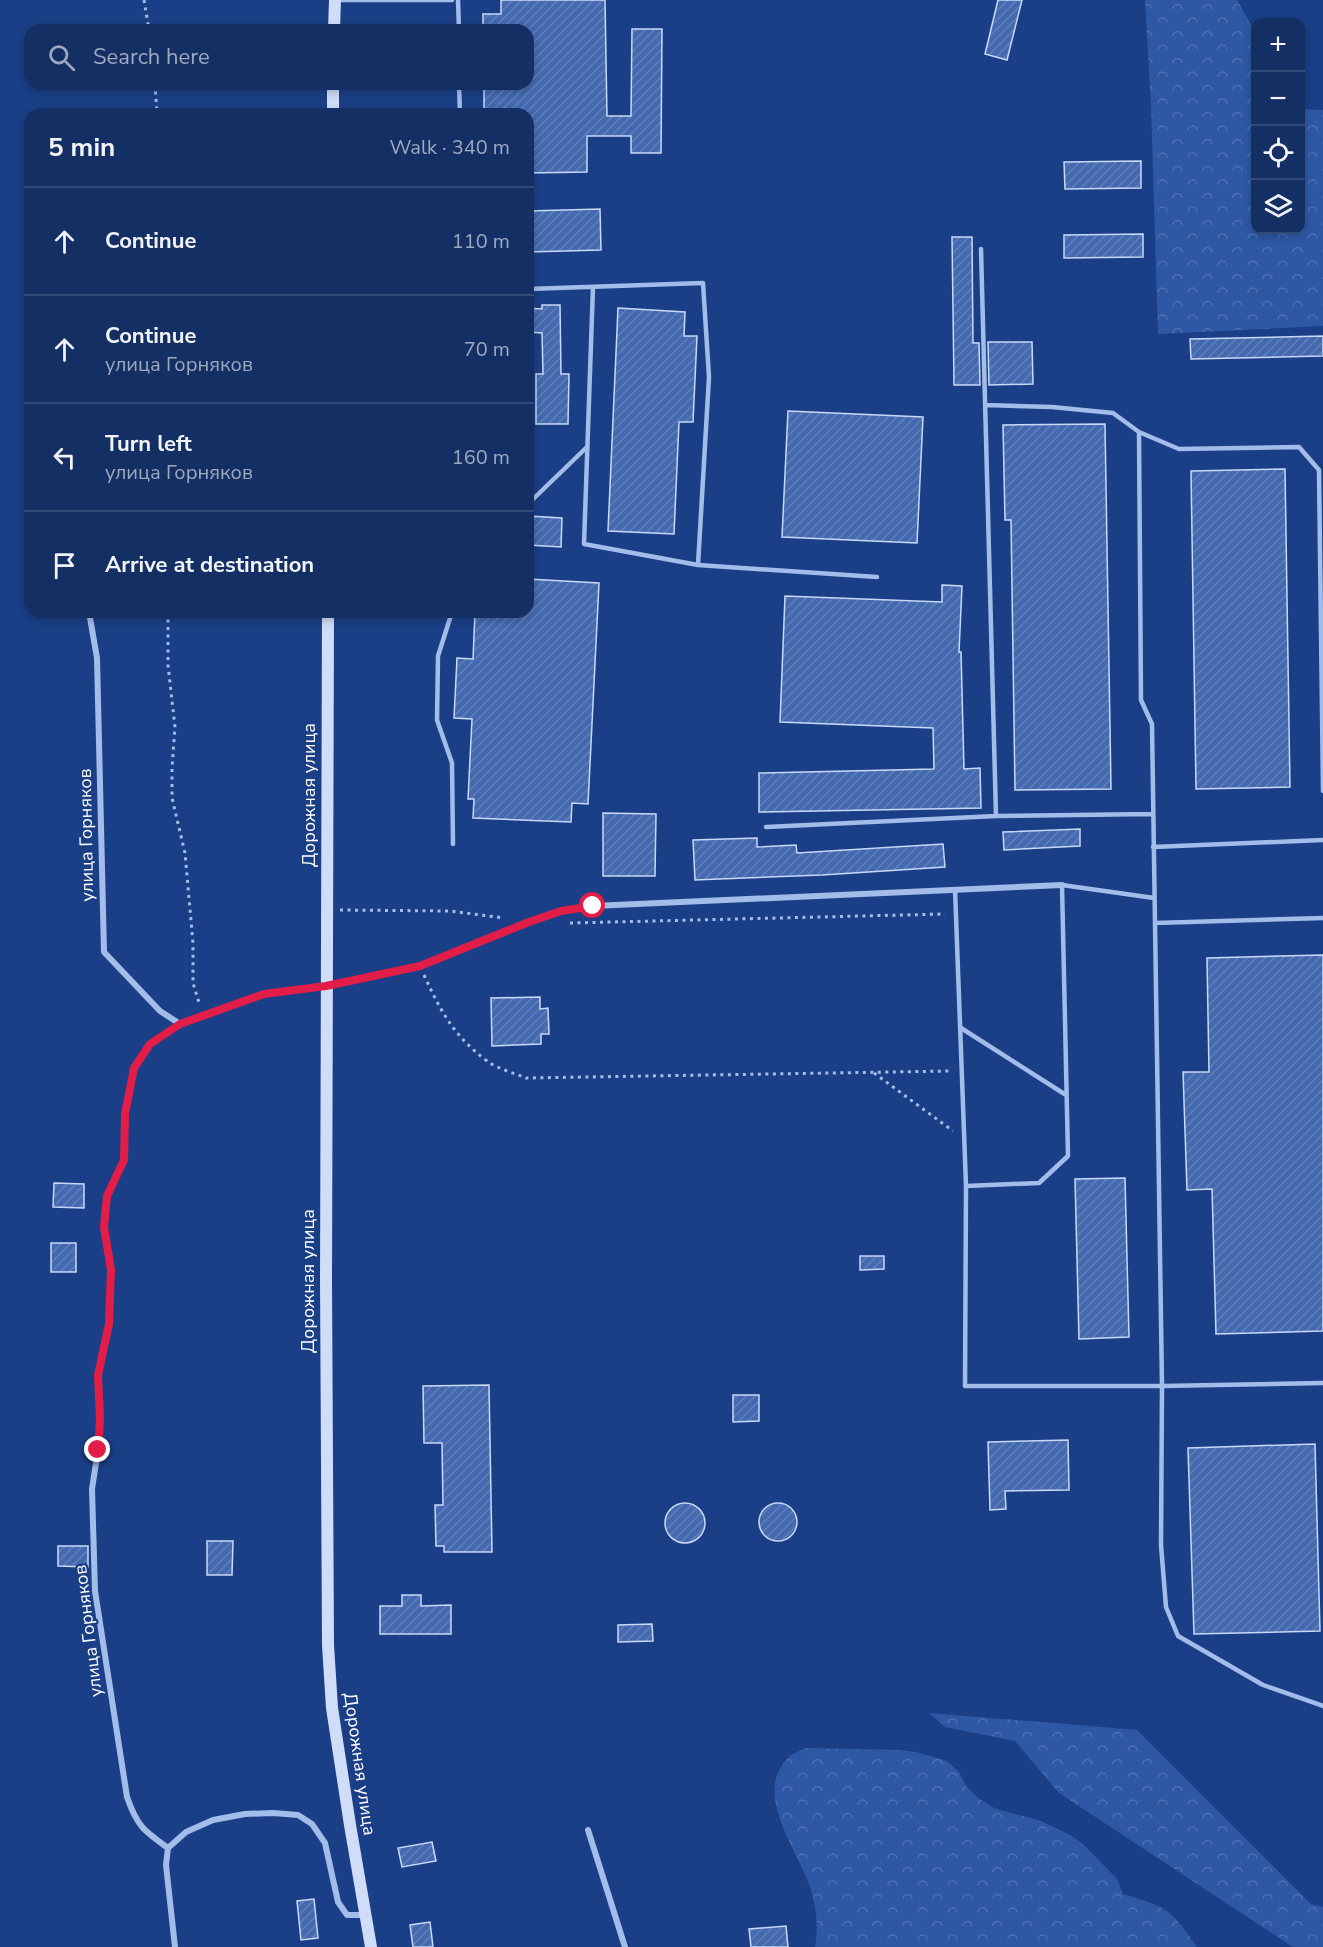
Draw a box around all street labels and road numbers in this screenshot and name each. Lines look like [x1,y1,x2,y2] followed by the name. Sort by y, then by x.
[297,723,321,867] street label: Дорожная улица
[73,768,99,902] street label: улица Горняков
[296,1209,320,1353] street label: Дорожная улица
[68,1563,108,1698] street label: улица Горняков
[338,1691,382,1837] street label: Дорожная улица

